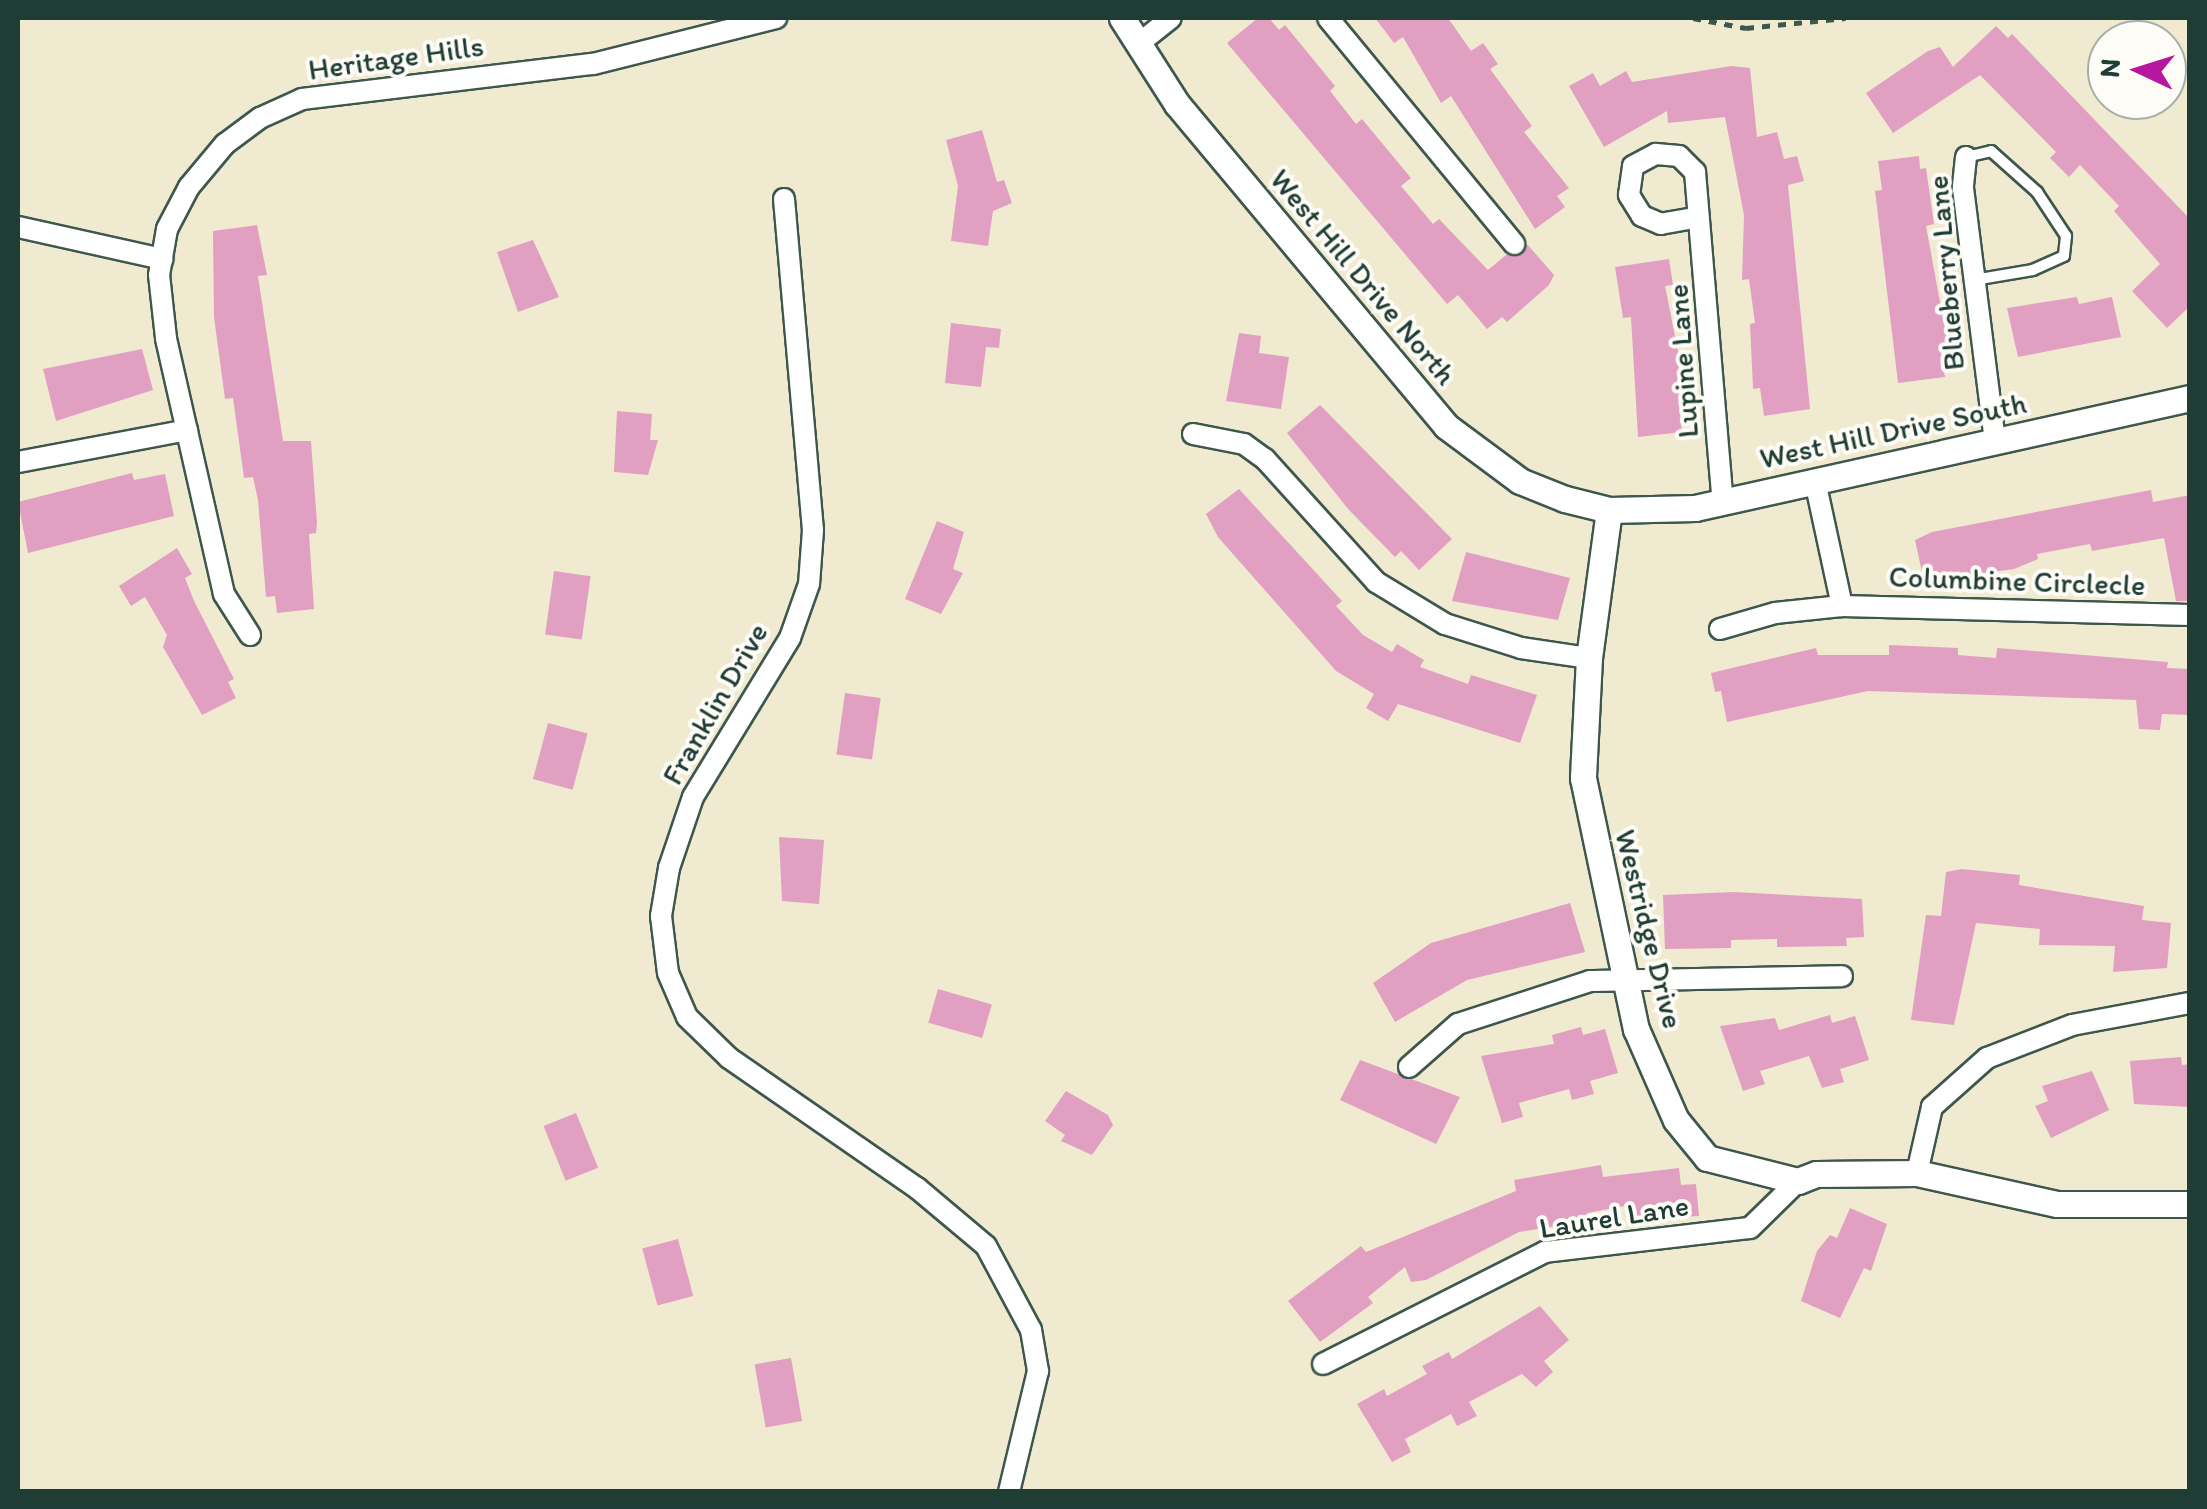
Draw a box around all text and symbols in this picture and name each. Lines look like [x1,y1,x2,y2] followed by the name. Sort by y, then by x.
[2087,20,2187,120] north arrow
[306,28,486,88] street label: Heritage Hills
[2091,57,2127,79] text: N
[1262,161,1464,393] street label: West Hill Drive North
[1920,174,1972,372] street label: Blueberry Lane
[1660,283,1706,439] street label: Lupine Lane
[1756,385,2030,477] street label: West Hill Drive South
[1888,559,2146,603] street label: Columbine Circlecle
[654,617,776,791] street label: Franklin Drive
[1607,826,1691,1032] street label: Westridge Drive
[1537,1187,1691,1247] street label: Laurel Lane

